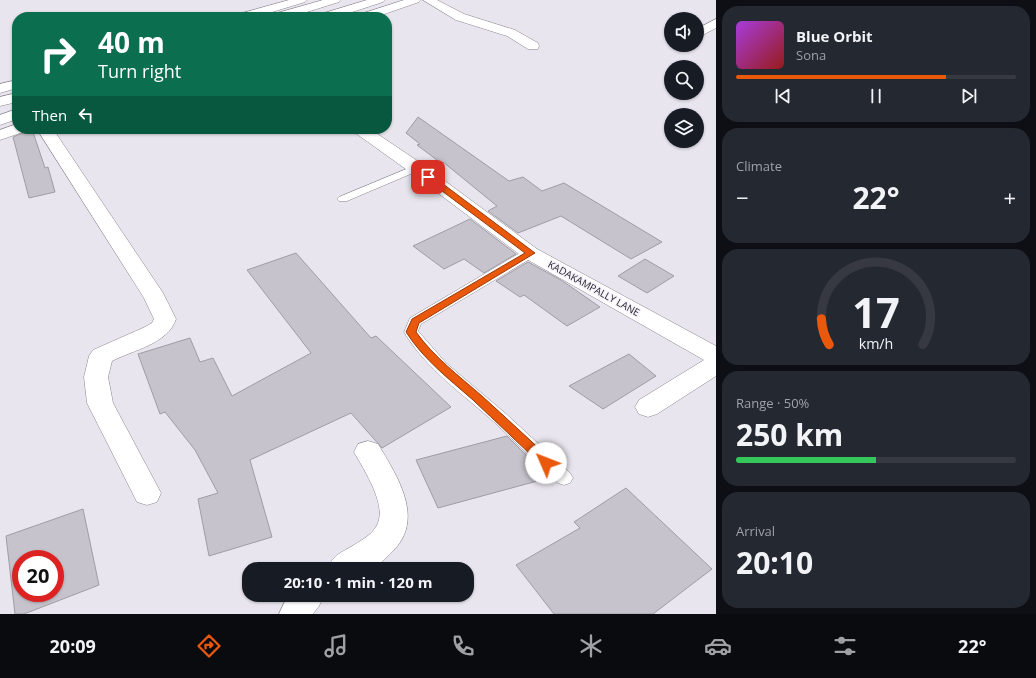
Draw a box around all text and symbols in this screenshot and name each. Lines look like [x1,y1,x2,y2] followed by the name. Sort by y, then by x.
[664,12,704,148] map controls
[664,12,704,52] button: sound
[98,23,165,61] text: 40 m
[796,26,873,46] text: Blue Orbit
[32,28,84,80] icon: right
[796,46,826,64] text: Sona
[98,59,181,83] text: Turn right
[664,60,704,100] button: search
[772,85,794,107] icon: previous
[865,85,887,107] icon: pause
[958,85,980,107] icon: next
[75,104,97,126] icon: left
[32,105,67,125] text: Then
[664,108,704,148] button: layers
[736,157,782,175] text: Climate
[411,160,445,194] pin
[417,166,439,188] icon: arrive
[852,177,900,218] text: 22°
[736,182,749,212] text: −
[1003,182,1016,212] text: +
[546,257,642,319] street label: KADAKAMPALLY LANE
[852,284,900,340] text: 17
[859,334,893,353] text: km/h
[736,394,809,412] text: Range · 50%
[736,414,843,455] text: 250 km
[525,442,567,484] position arrow
[736,522,775,540] text: Arrival
[736,542,813,583] text: 20:10
[12,550,64,602] speed limit sign: 20
[284,572,432,592] text: 20:10 · 1 min · 120 m
[195,632,223,660] icon: directions
[322,632,350,660] icon: music
[449,632,477,660] icon: phone
[577,632,605,660] icon: climate
[704,632,732,660] icon: car
[831,632,859,660] icon: filters
[50,634,96,658] text: 20:09
[958,634,986,658] text: 22°

